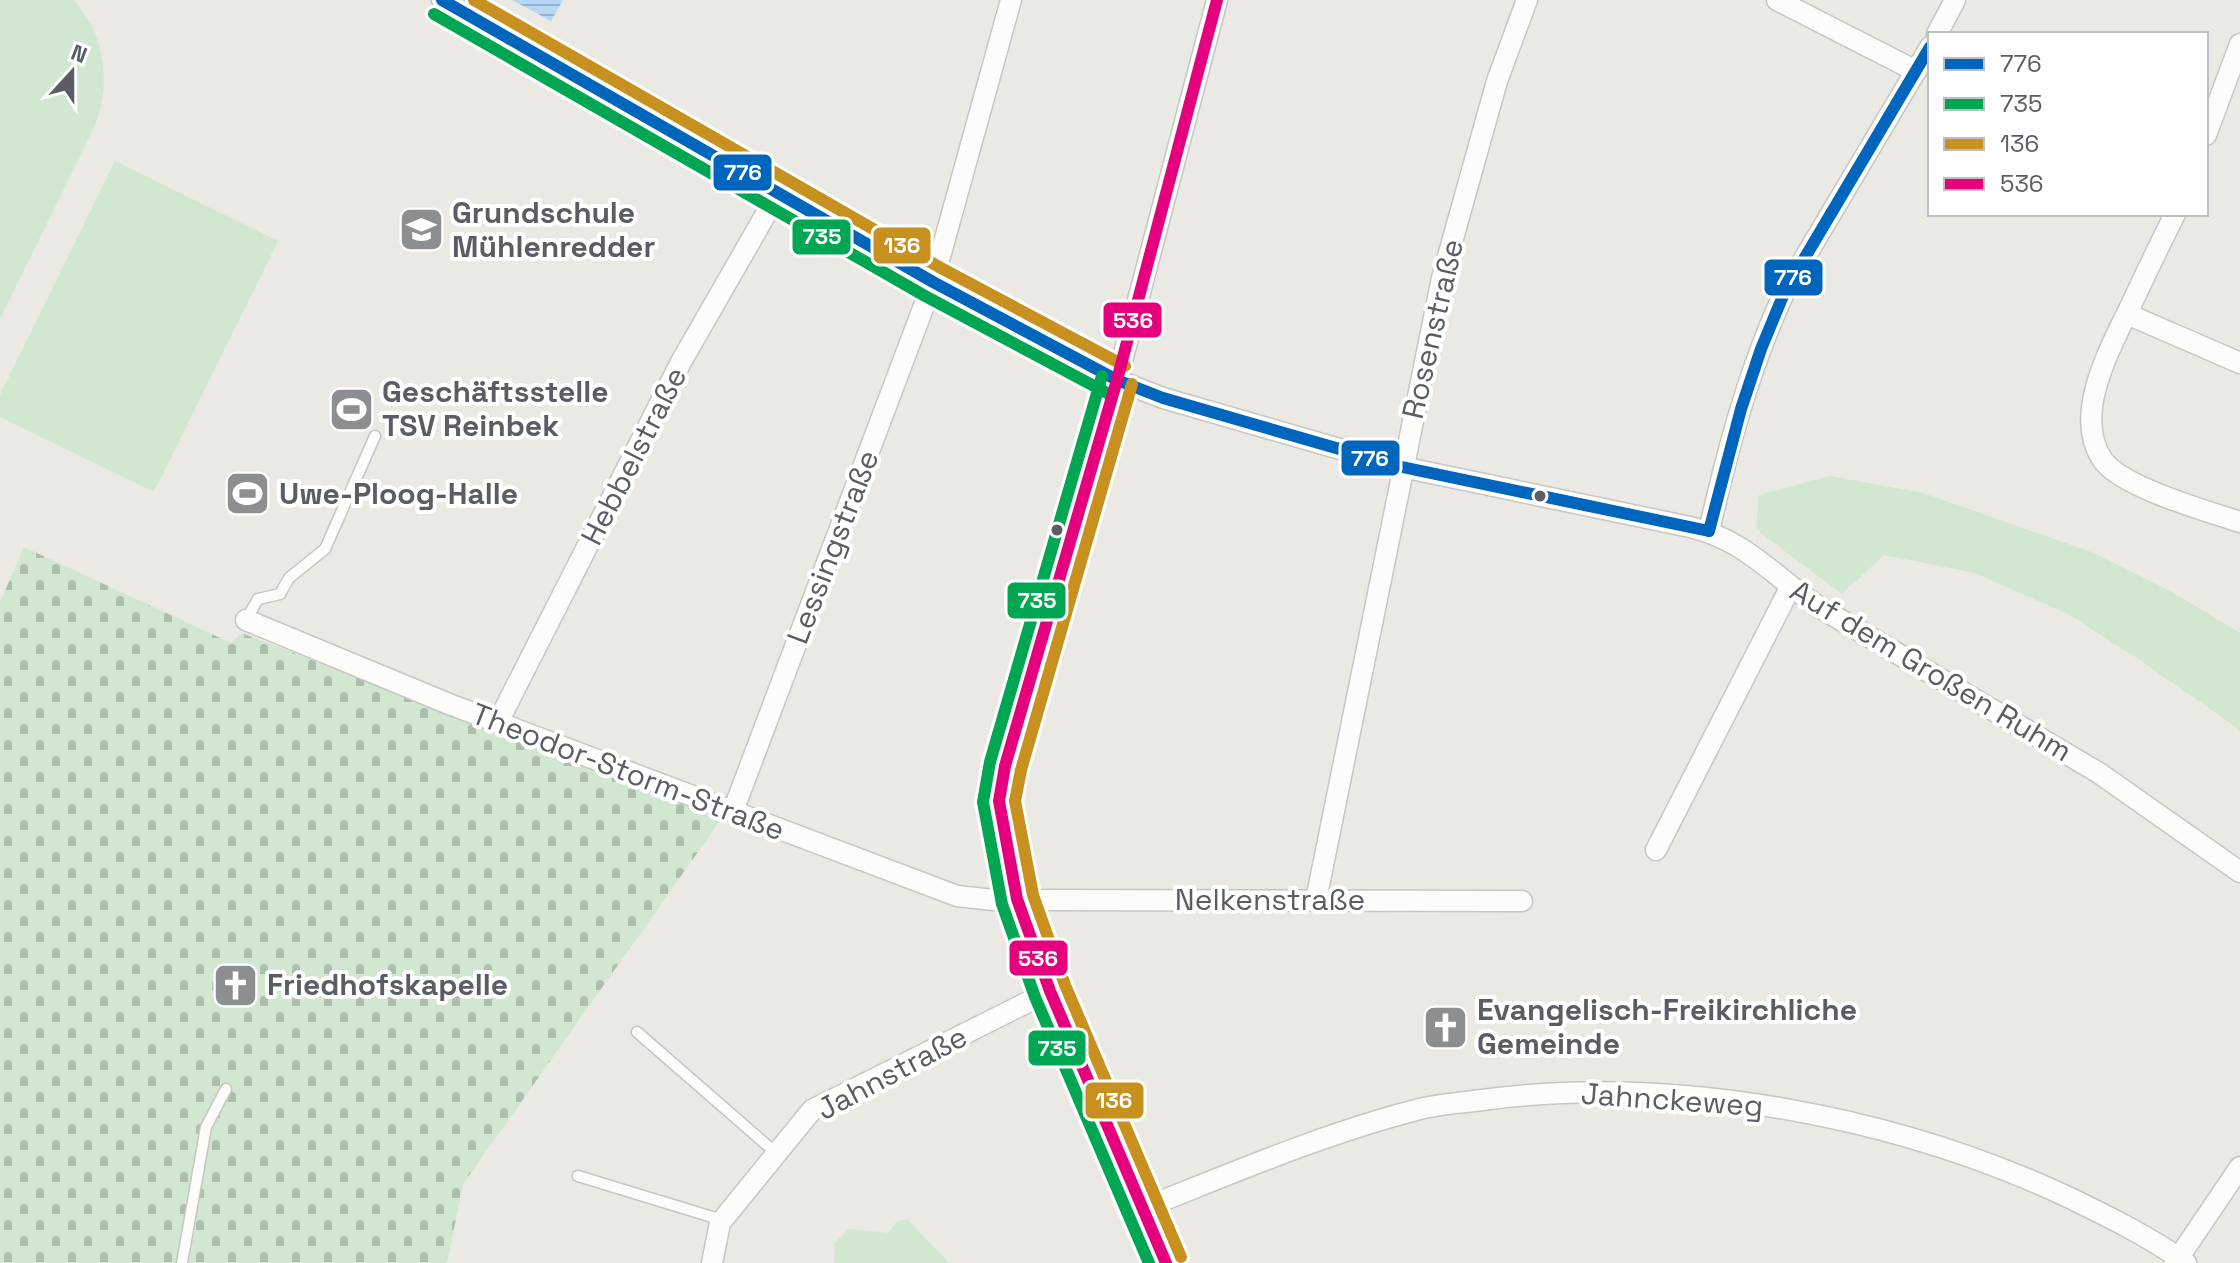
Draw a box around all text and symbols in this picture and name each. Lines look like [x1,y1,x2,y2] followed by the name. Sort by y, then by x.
[32,32,112,112] north arrow
[1928,32,2208,216] legend
[67,38,91,69] text: N
[2000,48,2042,79] text: 776
[2000,88,2042,119] text: 735
[2000,128,2039,159] text: 136
[712,153,773,192] line badge: 776
[724,158,762,186] text: 776
[2000,168,2044,199] text: 536
[452,193,655,266] place label: Grundschule Mühlenredder
[397,206,445,254] school or university icon: Grundschule Mühlenredder
[791,218,852,256] line badge: 735
[803,222,841,250] text: 735
[872,226,932,265] line badge: 136
[884,231,920,259] text: 136
[1393,235,1472,423] street label: Rosenstraße
[1763,258,1824,297] line badge: 776
[1774,263,1812,291] text: 776
[1102,301,1163,339] line badge: 536
[1113,306,1153,334] text: 536
[572,360,695,552] street label: Hebbelstraße
[382,372,609,445] place label: Geschäftsstelle TSV Reinbek
[327,385,375,433] sports icon: Geschäftsstelle TSV Reinbek
[1340,439,1401,477] line badge: 776
[778,444,887,649] street label: Lessingstraße
[1351,444,1389,472] text: 776
[224,470,272,518] sports icon: Uwe-Ploog-Halle
[279,474,518,513] place label: Uwe-Ploog-Halle
[1532,488,1548,504] unlabelled marker
[1049,522,1065,538] unlabelled marker
[1783,571,2079,770] street label: Auf dem Großen Ruhm
[1006,581,1067,620] line badge: 735
[1018,586,1056,614] text: 735
[466,694,790,849] street label: Theodor-Storm-Straße
[1175,880,1365,919] street label: Nelkenstraße
[1008,939,1069,977] line badge: 536
[1018,944,1058,972] text: 536
[212,961,260,1009] church icon: Friedhofskapelle
[267,965,508,1004] place label: Friedhofskapelle
[1477,990,1857,1063] place label: Evangelisch-Freikirchliche Gemeinde
[1422,1003,1470,1051] church icon: Evangelisch-Freikirchliche Gemeinde
[810,1017,974,1129] street label: Jahnstraße
[1027,1029,1087,1067] line badge: 735
[1038,1034,1076,1062] text: 735
[1580,1074,1764,1125] street label: Jahnckeweg
[1084,1081,1145,1120] line badge: 136
[1096,1086,1132,1114] text: 136

